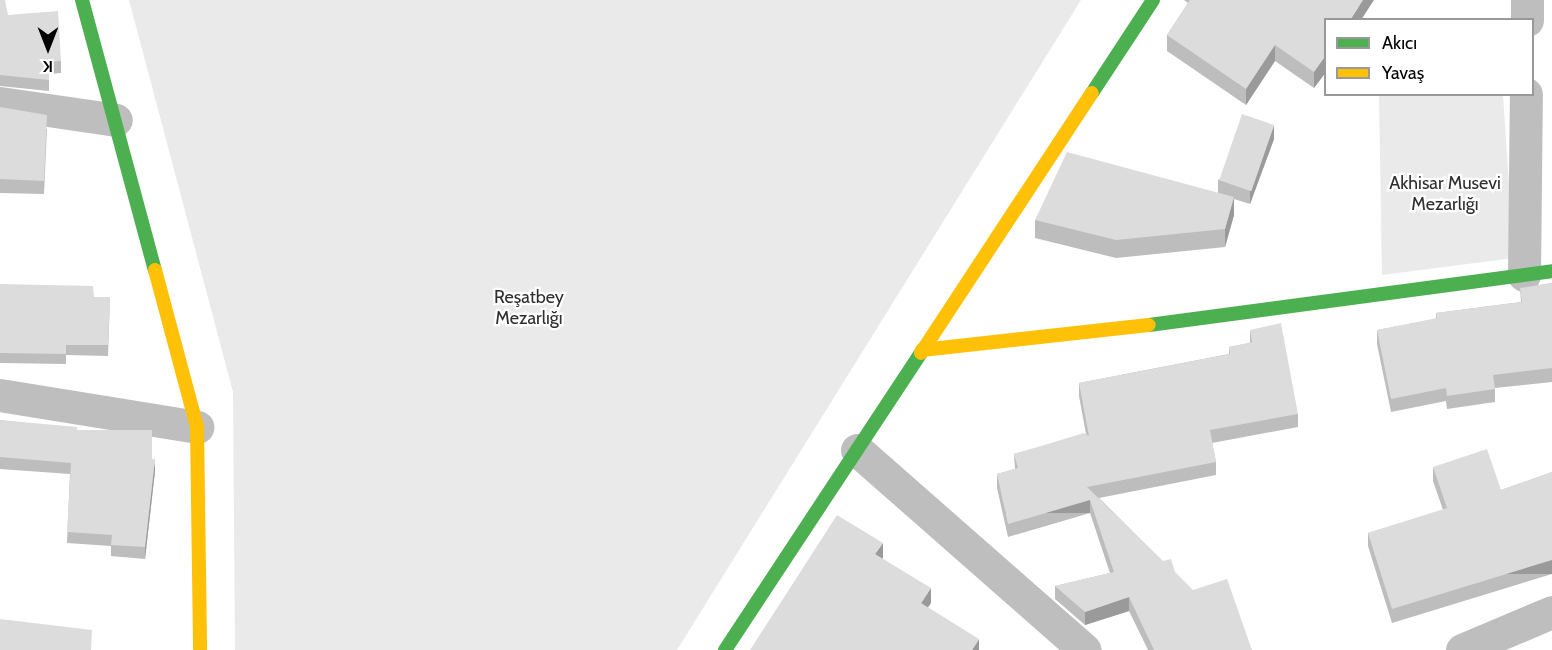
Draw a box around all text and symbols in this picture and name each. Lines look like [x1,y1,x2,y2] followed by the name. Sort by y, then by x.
[18,18,78,78] north arrow
[1324,18,1534,96] legend
[1382,32,1417,54] text: Akıcı
[43,57,53,76] text: K
[1382,62,1424,84] text: Yavaş
[1389,173,1501,216] park label: Akhisar Musevi Mezarlığı
[494,287,564,330] park label: Reşatbey Mezarlığı

